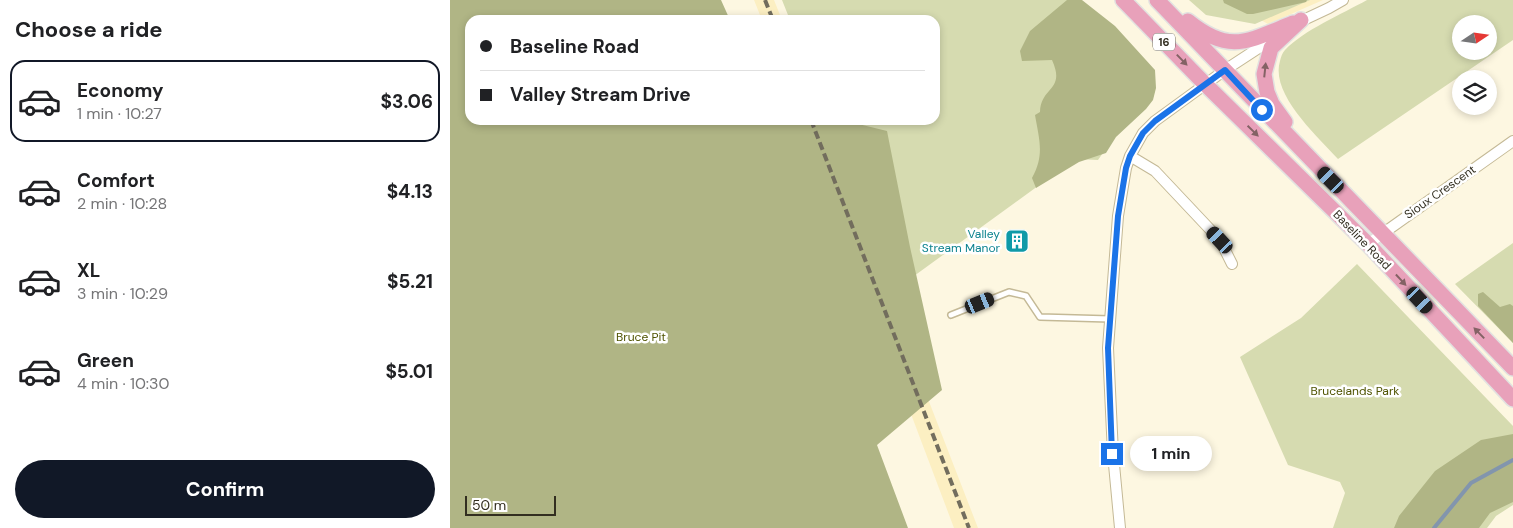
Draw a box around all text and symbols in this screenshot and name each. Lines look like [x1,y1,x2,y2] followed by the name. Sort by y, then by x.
[15,15,163,44] text: Choose a ride
[1452,15,1498,60] north arrow
[1452,15,1497,115] map controls
[510,34,639,59] text: Baseline Road
[1153,34,1175,51] road number: 16
[1176,54,1188,66] one-way arrow
[1261,62,1269,78] one-way arrow
[1452,70,1497,115] button: layers
[77,78,164,103] text: Economy
[17,79,62,124] icon: car
[510,82,691,107] text: Valley Stream Drive
[381,89,433,114] text: $3.06
[1251,99,1273,121] route start
[77,103,162,124] text: 1 min · 10:27
[1246,125,1258,137] one-way arrow
[1401,161,1479,223] street label: Sioux Crescent
[1315,164,1346,196] car
[77,168,155,193] text: Comfort
[17,169,62,214] icon: car
[387,179,433,204] text: $4.13
[77,193,167,214] text: 2 min · 10:28
[1330,207,1394,273] street label: Baseline Road
[1204,224,1235,256] car
[922,226,1001,256] place label: Valley Stream Manor
[1004,228,1030,254] building icon: Valley Stream Manor
[77,258,100,283] text: XL
[17,259,62,304] icon: car
[387,269,433,294] text: $5.21
[1395,273,1407,285] one-way arrow
[77,283,168,304] text: 3 min · 10:29
[1404,284,1435,316] car
[963,290,996,316] car
[1473,327,1485,339] one-way arrow
[616,329,666,345] park label: Bruce Pit
[77,348,134,373] text: Green
[17,349,62,394] icon: car
[385,359,433,384] text: $5.01
[77,373,170,394] text: 4 min · 10:30
[1311,383,1399,399] park label: Brucelands Park
[1130,436,1212,472] callout: 1 min
[1101,443,1123,465] route end
[1152,443,1190,464] text: 1 min
[15,460,435,518] button: Confirm
[465,493,556,516] scale bar
[472,496,506,514] text: 50 m

